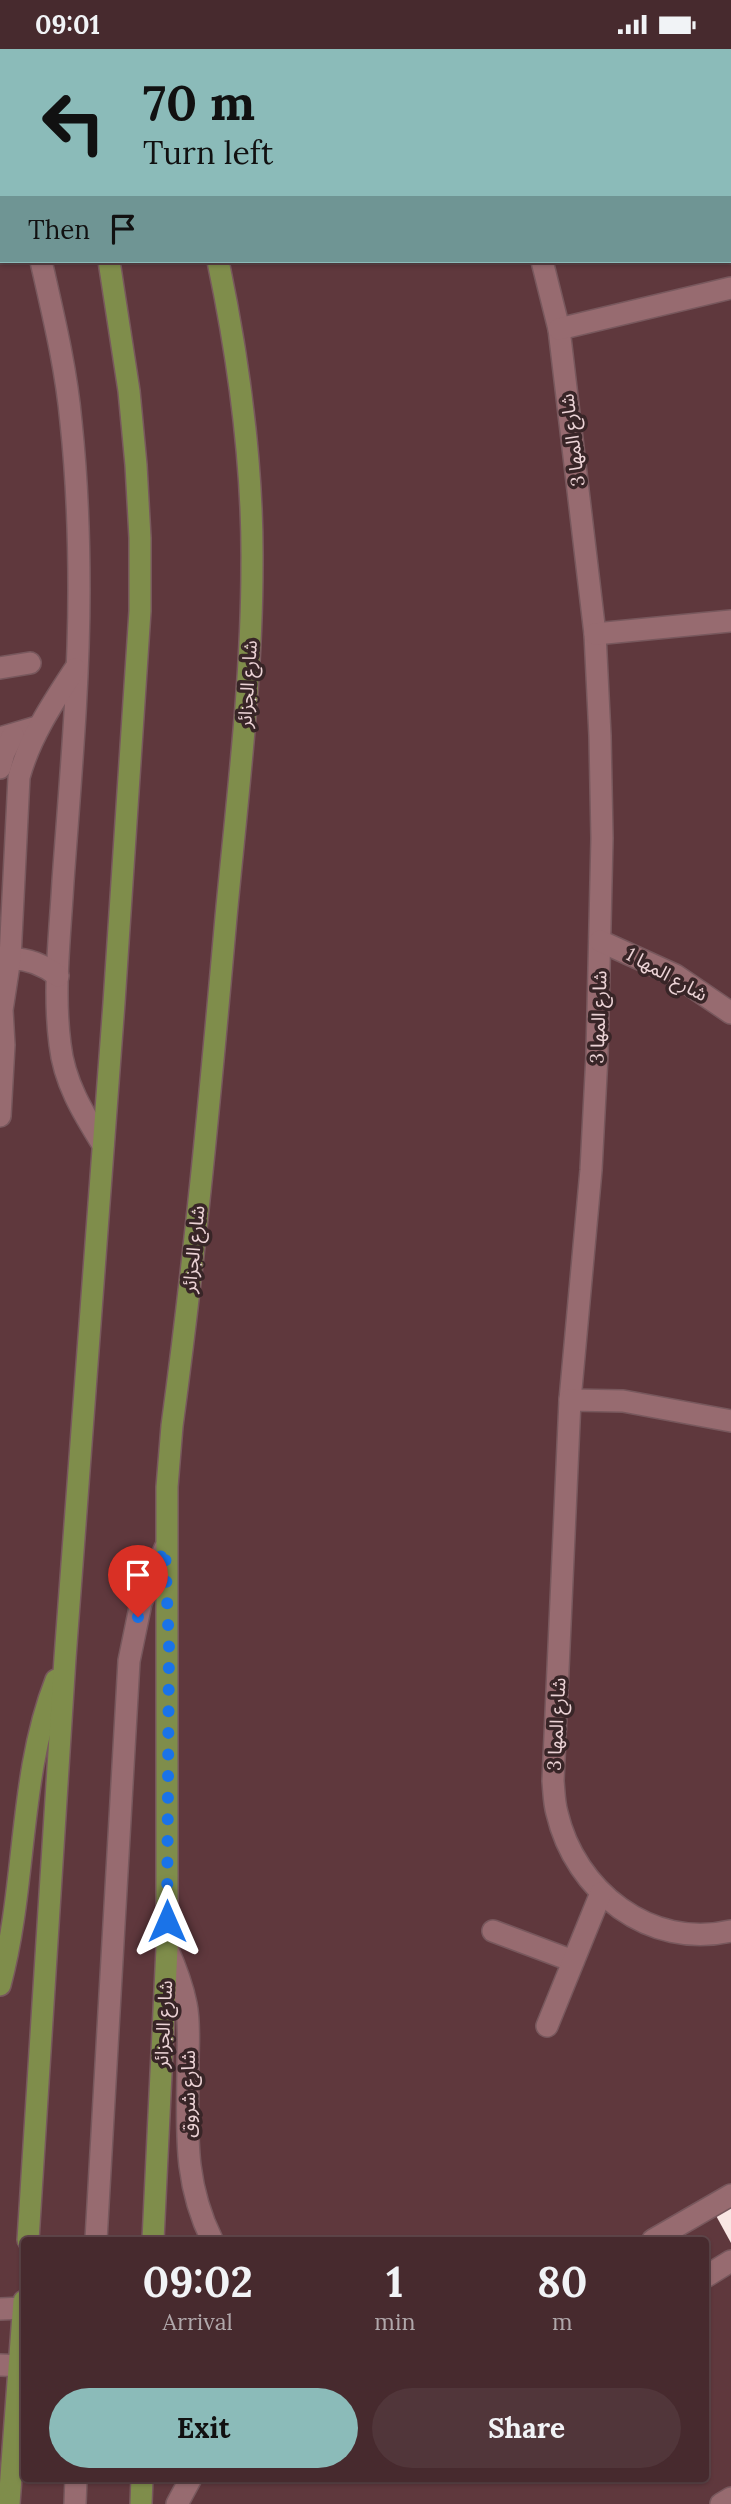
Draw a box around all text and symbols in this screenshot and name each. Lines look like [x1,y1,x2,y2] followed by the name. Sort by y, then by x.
[35,8,100,41] text: 09:01
[143,71,255,133] text: 70 m
[28,77,119,168] icon: left
[143,132,273,173] text: Turn left
[104,210,142,248] icon: arrive
[28,213,90,246] text: Then
[554,392,592,488] street label: شارع المها 3
[232,639,264,730] street label: شارع الجزائر
[621,942,712,1008] street label: شارع المها 1
[584,970,614,1064] street label: شارع المها 3
[176,1204,212,1295] street label: شارع الجزائر
[108,1545,168,1617] pin
[119,1556,157,1594] icon: arrive
[542,1677,572,1771] street label: شارع المها 3
[130,1884,204,1958] position arrow
[149,1980,179,2070] street label: شارع الجزائر
[176,2050,202,2138] street label: شارع شروق
[142,2255,253,2309] text: 09:02
[386,2255,403,2309] text: 1
[537,2255,588,2309] text: 80
[163,2307,233,2336] text: Arrival
[374,2307,415,2336] text: min
[552,2307,572,2336] text: m
[49,2388,358,2468] button: Exit
[372,2388,681,2468] button: Share

